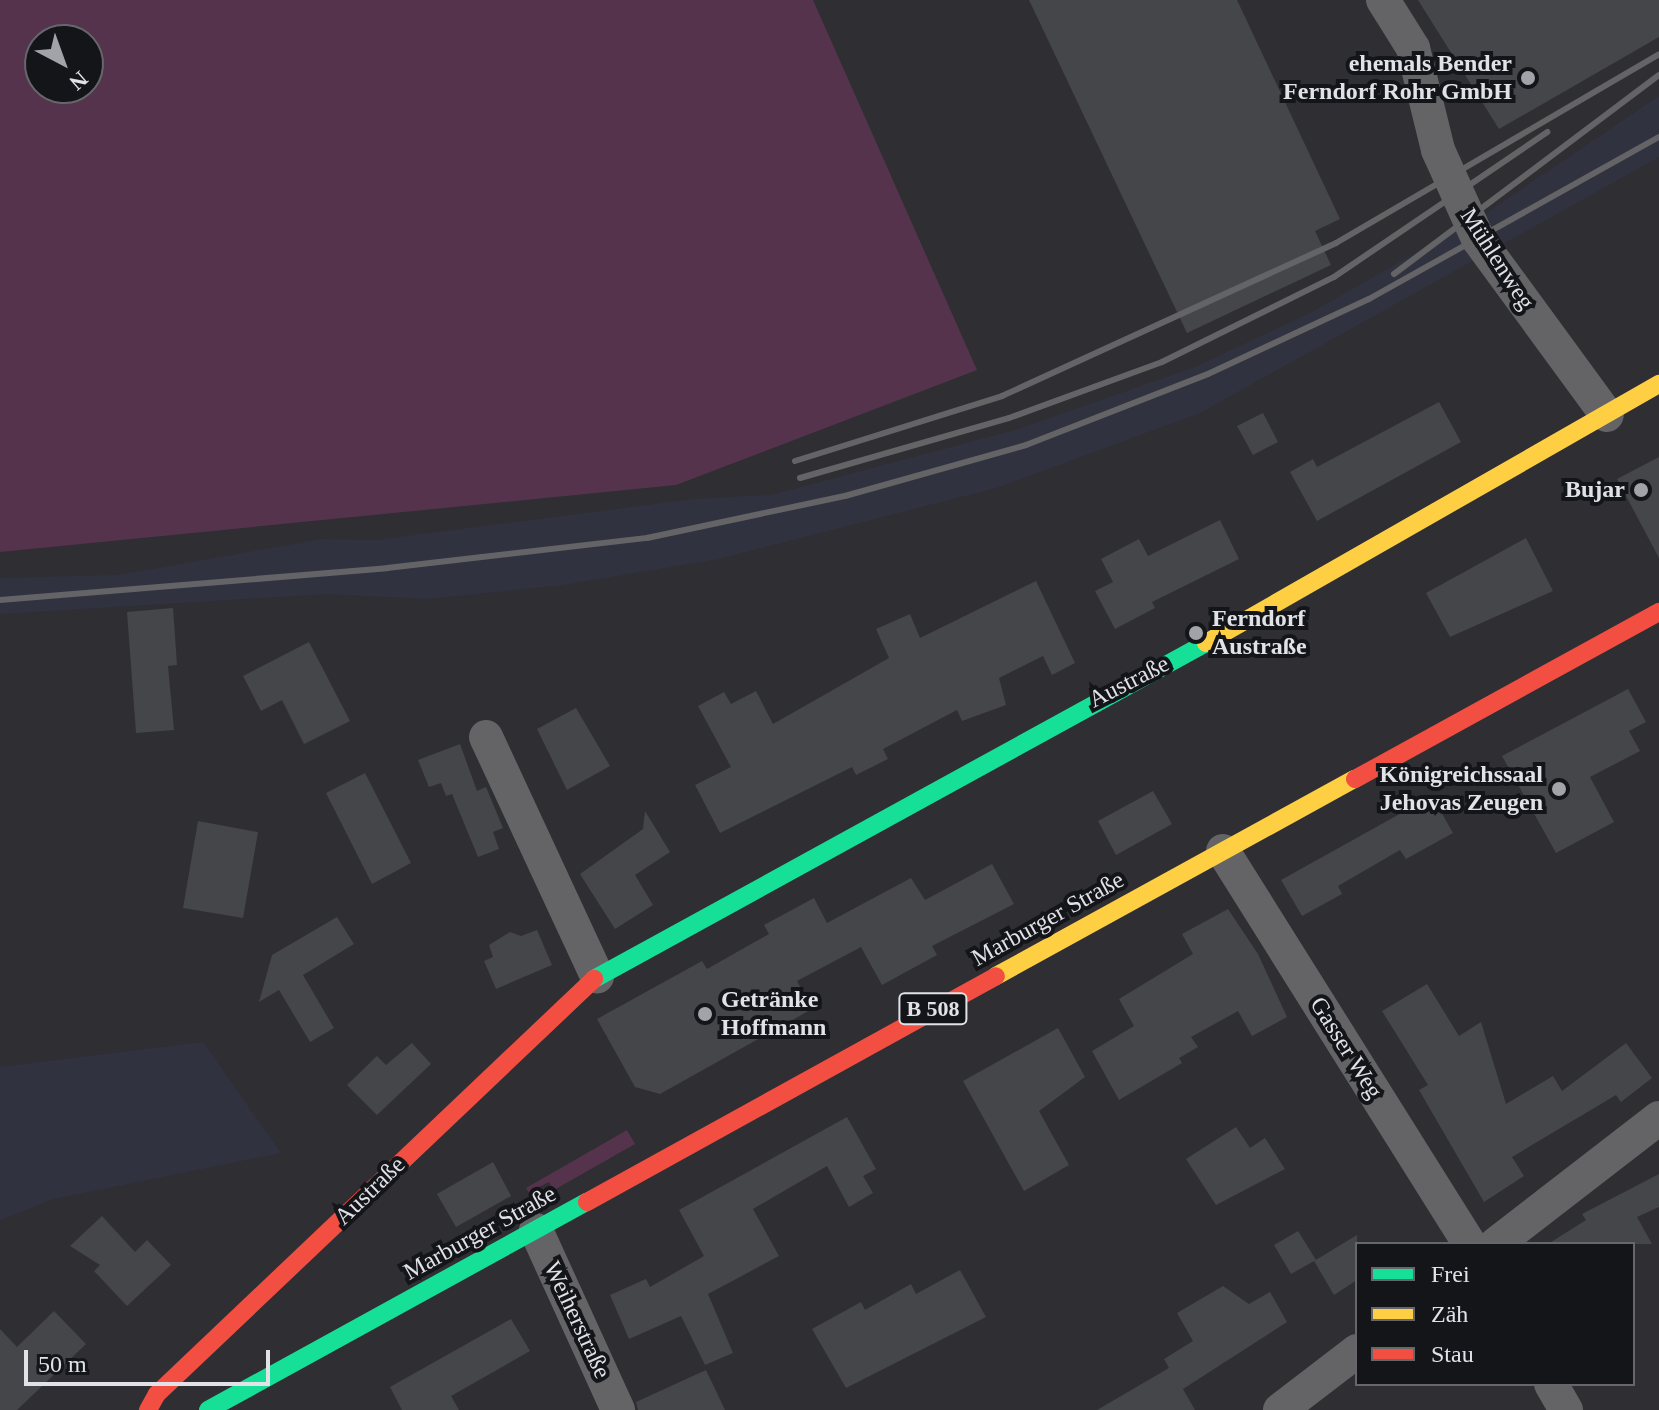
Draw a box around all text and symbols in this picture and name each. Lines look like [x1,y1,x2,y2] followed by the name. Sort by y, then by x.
[24,24,104,104] north arrow
[1283,50,1512,106] place label: ehemals Bender Ferndorf Rohr GmbH
[65,66,93,96] text: N
[1519,69,1537,87] marker: ehemals Bender Ferndorf Rohr GmbH
[1454,203,1540,315] street label: Mühlenweg
[1565,476,1625,504] place label: Bujar
[1632,481,1650,499] marker: Bujar
[1212,605,1307,661] place label: Ferndorf Austraße
[1187,624,1205,642] marker: Ferndorf Austraße
[1084,650,1174,714] street label: Austraße
[1379,761,1543,817] place label: Königreichssaal Jehovas Zeugen
[1550,780,1568,798] marker: Königreichssaal Jehovas Zeugen
[967,865,1129,973] street label: Marburger Straße
[721,986,826,1042] place label: Getränke Hoffmann
[897,991,969,1027] road number: B 508
[1303,992,1389,1104] street label: Gasser Weg
[696,1005,714,1023] marker: Getränke Hoffmann
[329,1151,411,1231] street label: Austraße
[399,1179,561,1287] street label: Marburger Straße
[1355,1242,1635,1386] legend
[537,1257,617,1383] street label: Weiherstraße
[1431,1261,1470,1287] text: Frei
[1431,1301,1468,1327] text: Zäh
[28,1334,274,1384] scale bar
[1431,1341,1474,1367] text: Stau
[38,1351,87,1377] text: 50 m

